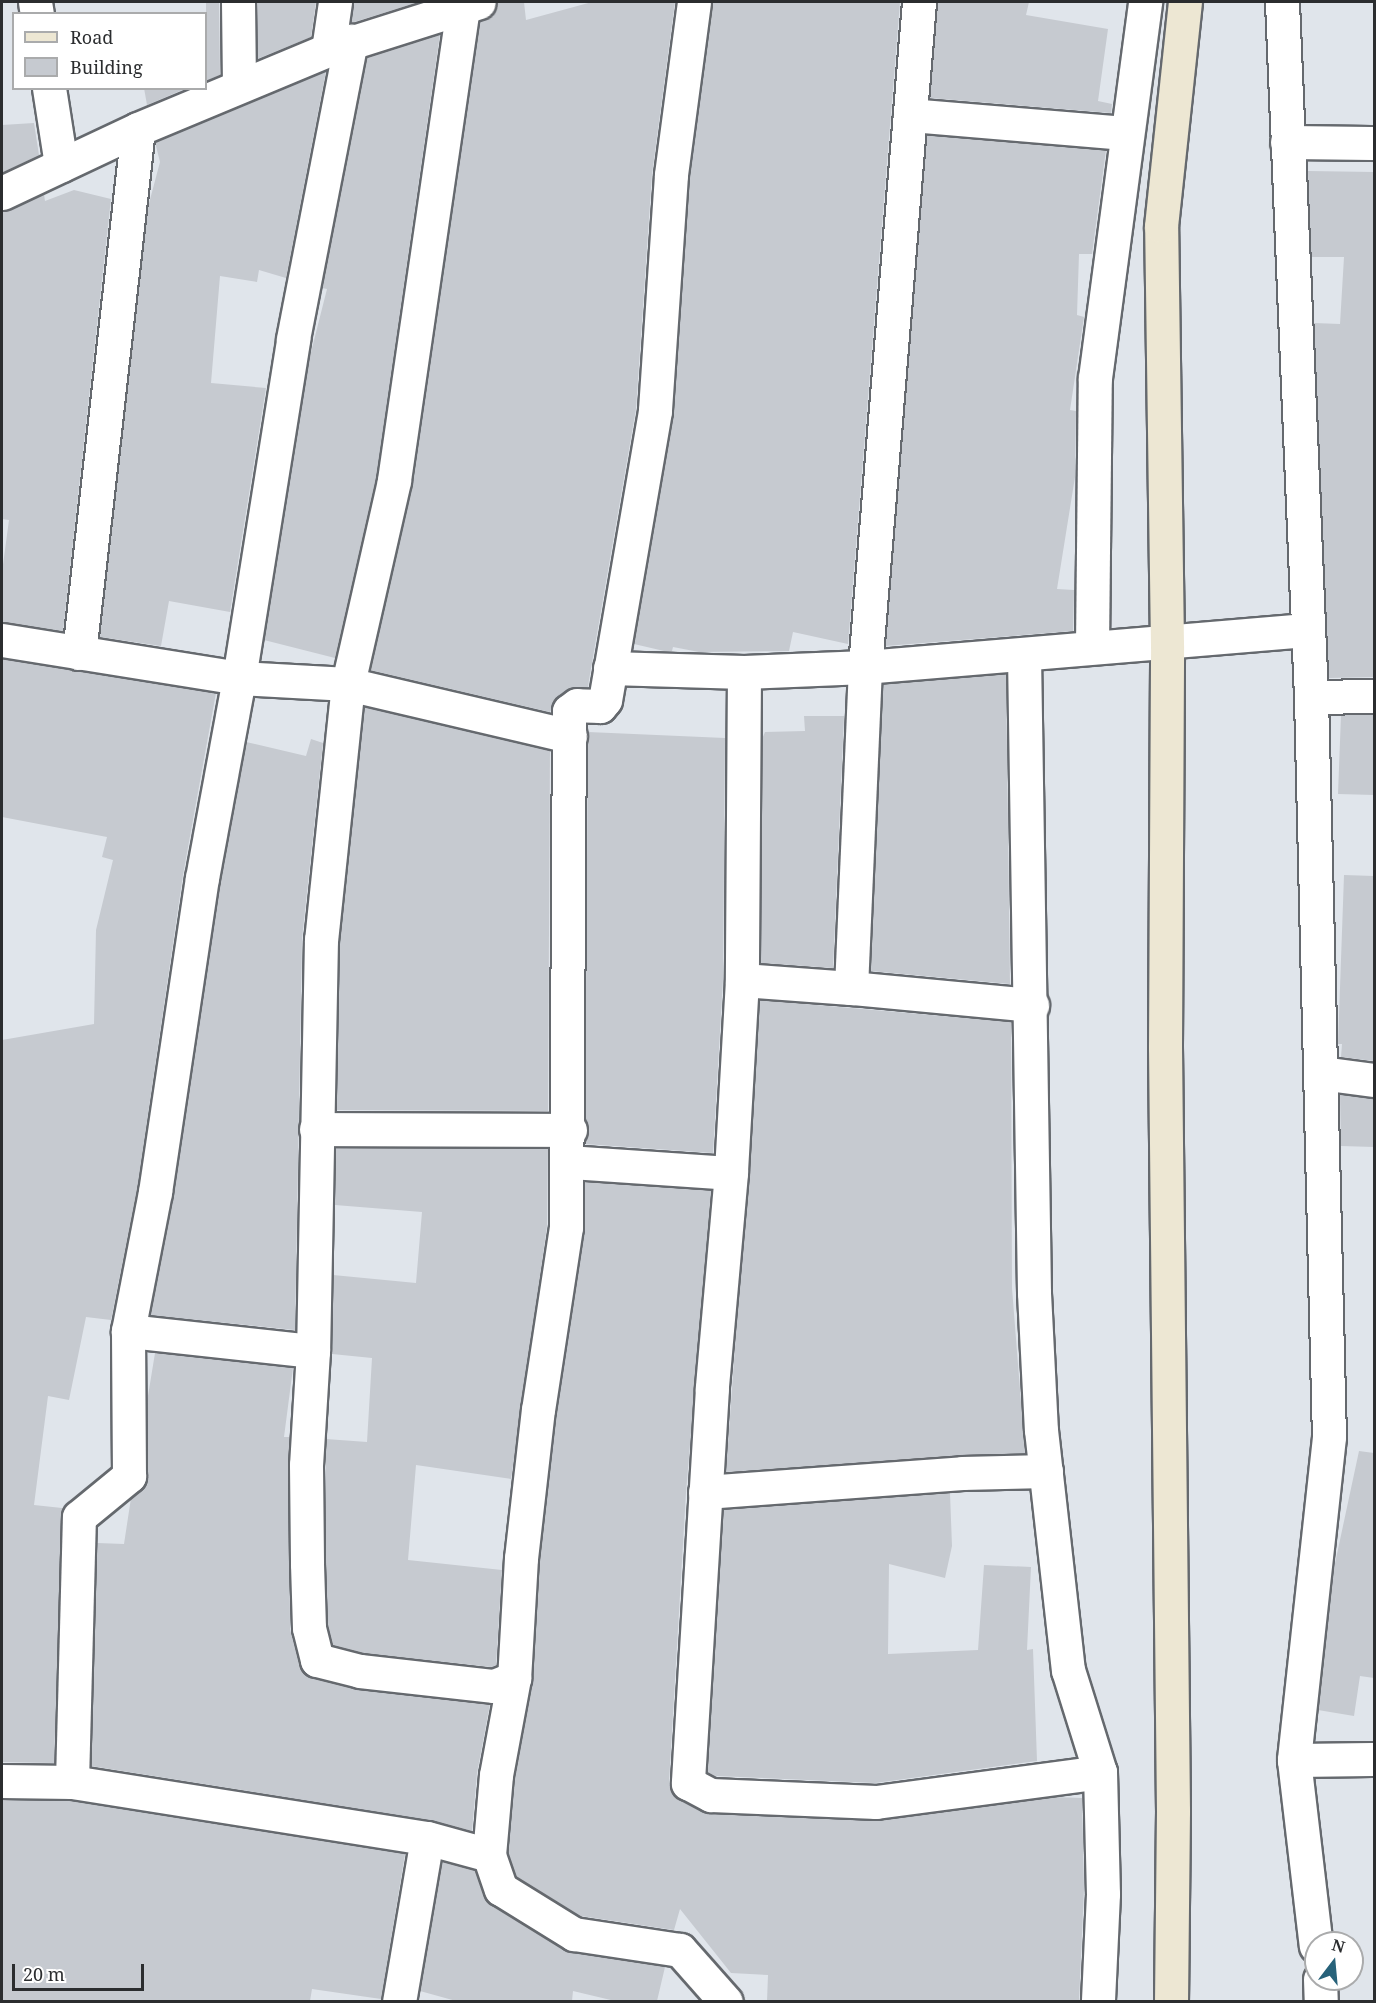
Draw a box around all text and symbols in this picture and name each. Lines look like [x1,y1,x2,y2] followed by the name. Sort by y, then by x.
[12,12,207,90] legend
[70,25,113,49] text: Road
[70,55,143,79] text: Building
[1304,1931,1364,1991] north arrow
[1329,1933,1347,1958] text: N
[15,1952,147,1990] scale bar
[23,1962,65,1986] text: 20 m

